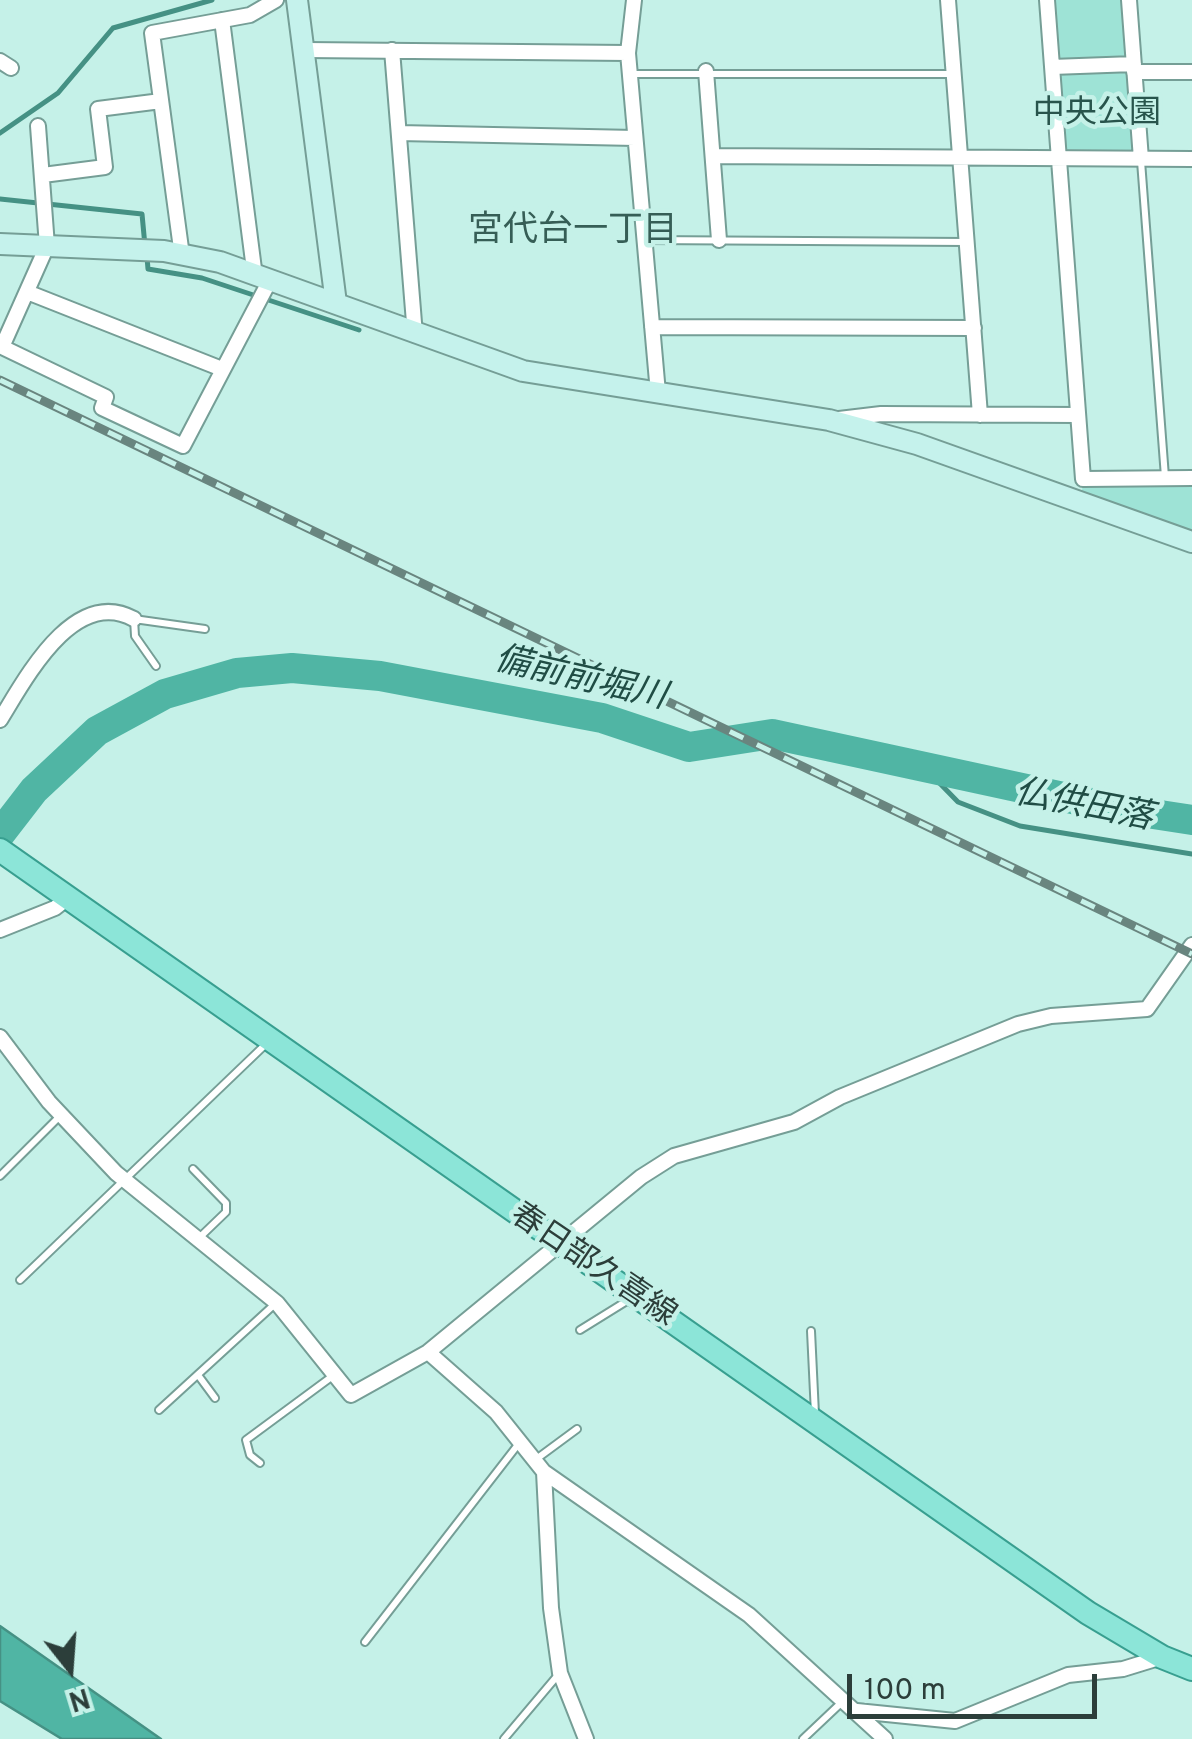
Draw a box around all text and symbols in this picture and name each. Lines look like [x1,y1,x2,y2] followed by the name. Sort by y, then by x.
[1033,97,1161,135] park label: 中央公園
[468,212,678,254] district label: 宮代台一丁目
[490,641,670,721] water label: 備前前堀川
[1010,774,1156,842] water label: 仏供田落
[502,1197,682,1337] street label: 春日部久喜線
[20,1619,120,1719] north arrow
[852,1654,1102,1716] scale bar
[864,1673,946,1710] text: 100 m
[64,1678,94,1718] text: N

